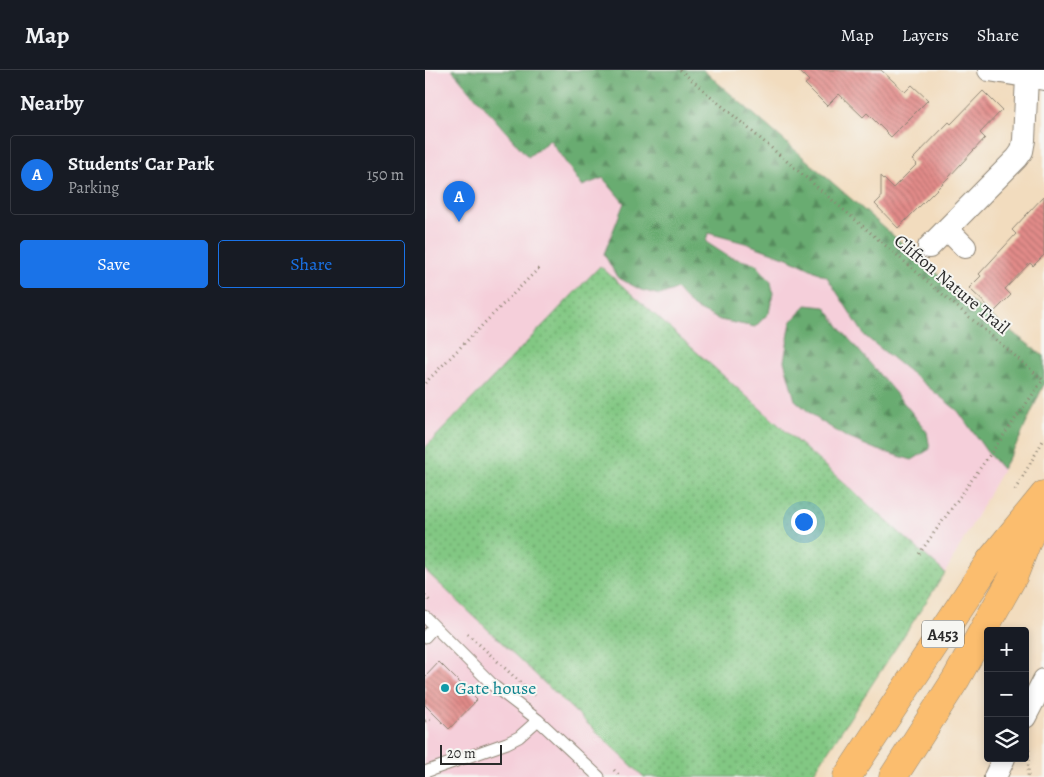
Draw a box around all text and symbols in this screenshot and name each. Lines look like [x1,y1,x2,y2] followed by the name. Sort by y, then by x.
[25,19,69,51] text: Map
[841,23,874,47] text: Map
[902,23,949,47] text: Layers
[977,23,1019,47] text: Share
[20,89,83,117] text: Nearby
[68,151,214,177] text: Students' Car Park
[32,164,42,186] text: A
[367,164,404,186] text: 150 m
[68,177,119,199] text: Parking
[443,181,475,222] pin: A
[889,229,1015,340] street label: Clifton Nature Trail
[20,240,208,288] button: Save
[218,240,405,288] button: Share
[791,509,817,535] your location
[922,620,964,648] road number: A453
[984,627,1029,762] map controls
[984,627,1029,672] button: +
[984,672,1029,717] button: −
[455,676,536,700] place label: Gate house
[439,682,451,694] marker: Gate house
[984,717,1029,762] button: layers
[440,742,503,765] scale bar
[447,744,476,763] text: 20 m

